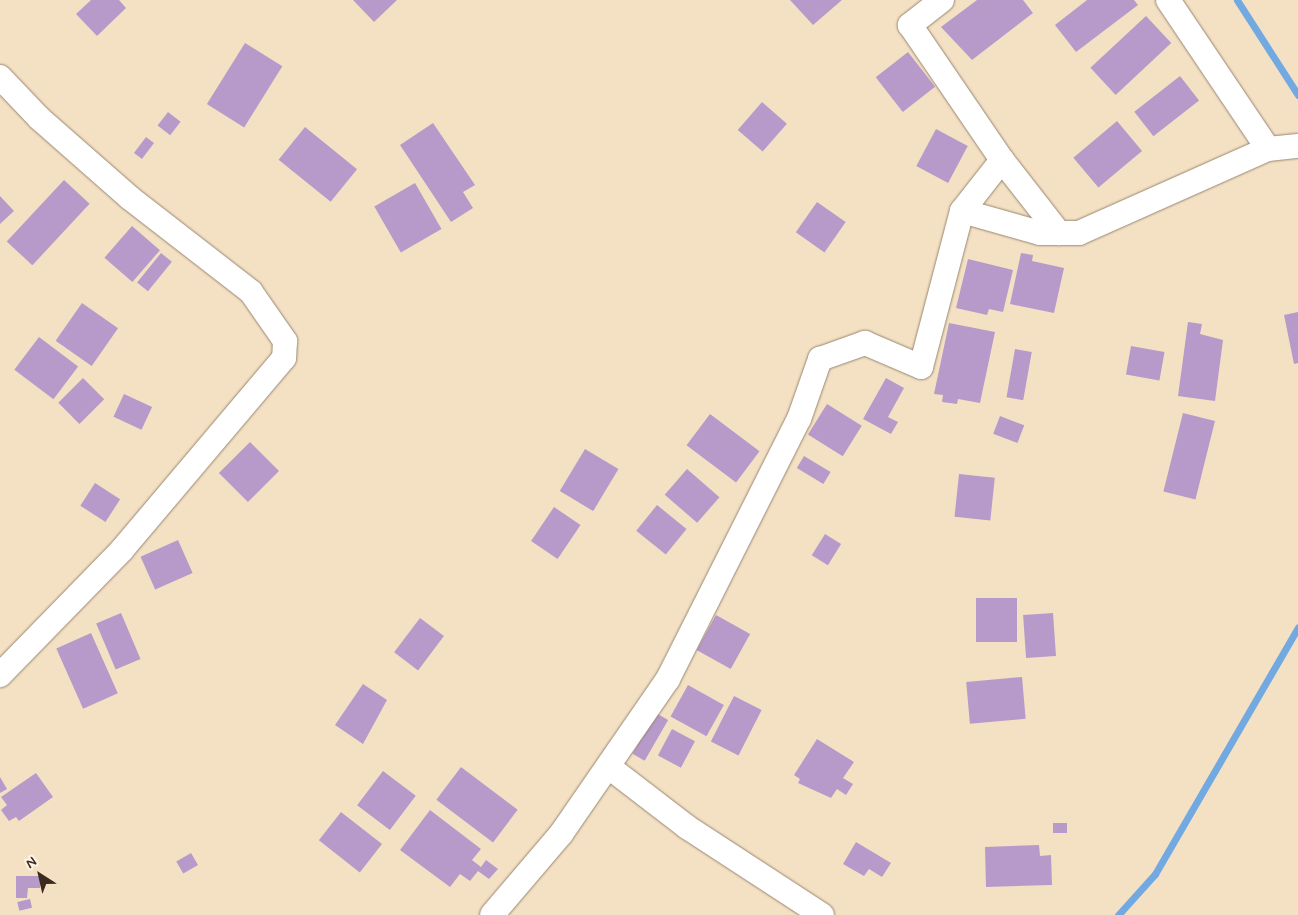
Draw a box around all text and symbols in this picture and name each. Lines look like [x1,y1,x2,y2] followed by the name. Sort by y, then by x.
[15,850,65,900] north arrow
[22,853,40,873] text: N

